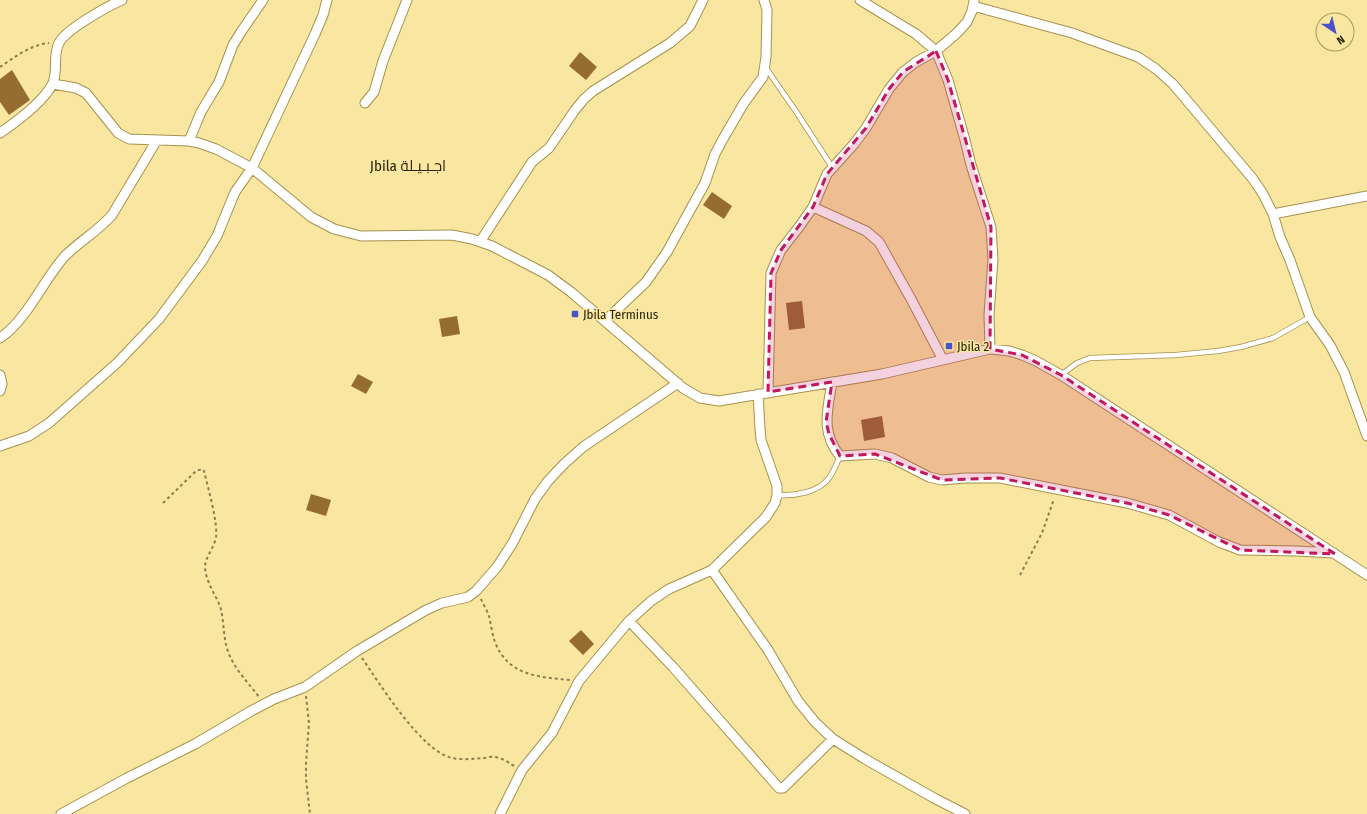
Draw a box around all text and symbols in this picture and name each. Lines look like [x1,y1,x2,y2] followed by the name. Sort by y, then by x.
[1315,12,1355,52] north arrow
[1334,33,1347,47] text: N
[370,157,446,175] district label: Jbila اجـبـيـلة
[583,307,659,322] place label: Jbila Terminus
[570,309,580,319] marker: Jbila Terminus
[957,339,990,354] place label: Jbila 2
[944,341,954,351] marker: Jbila 2

